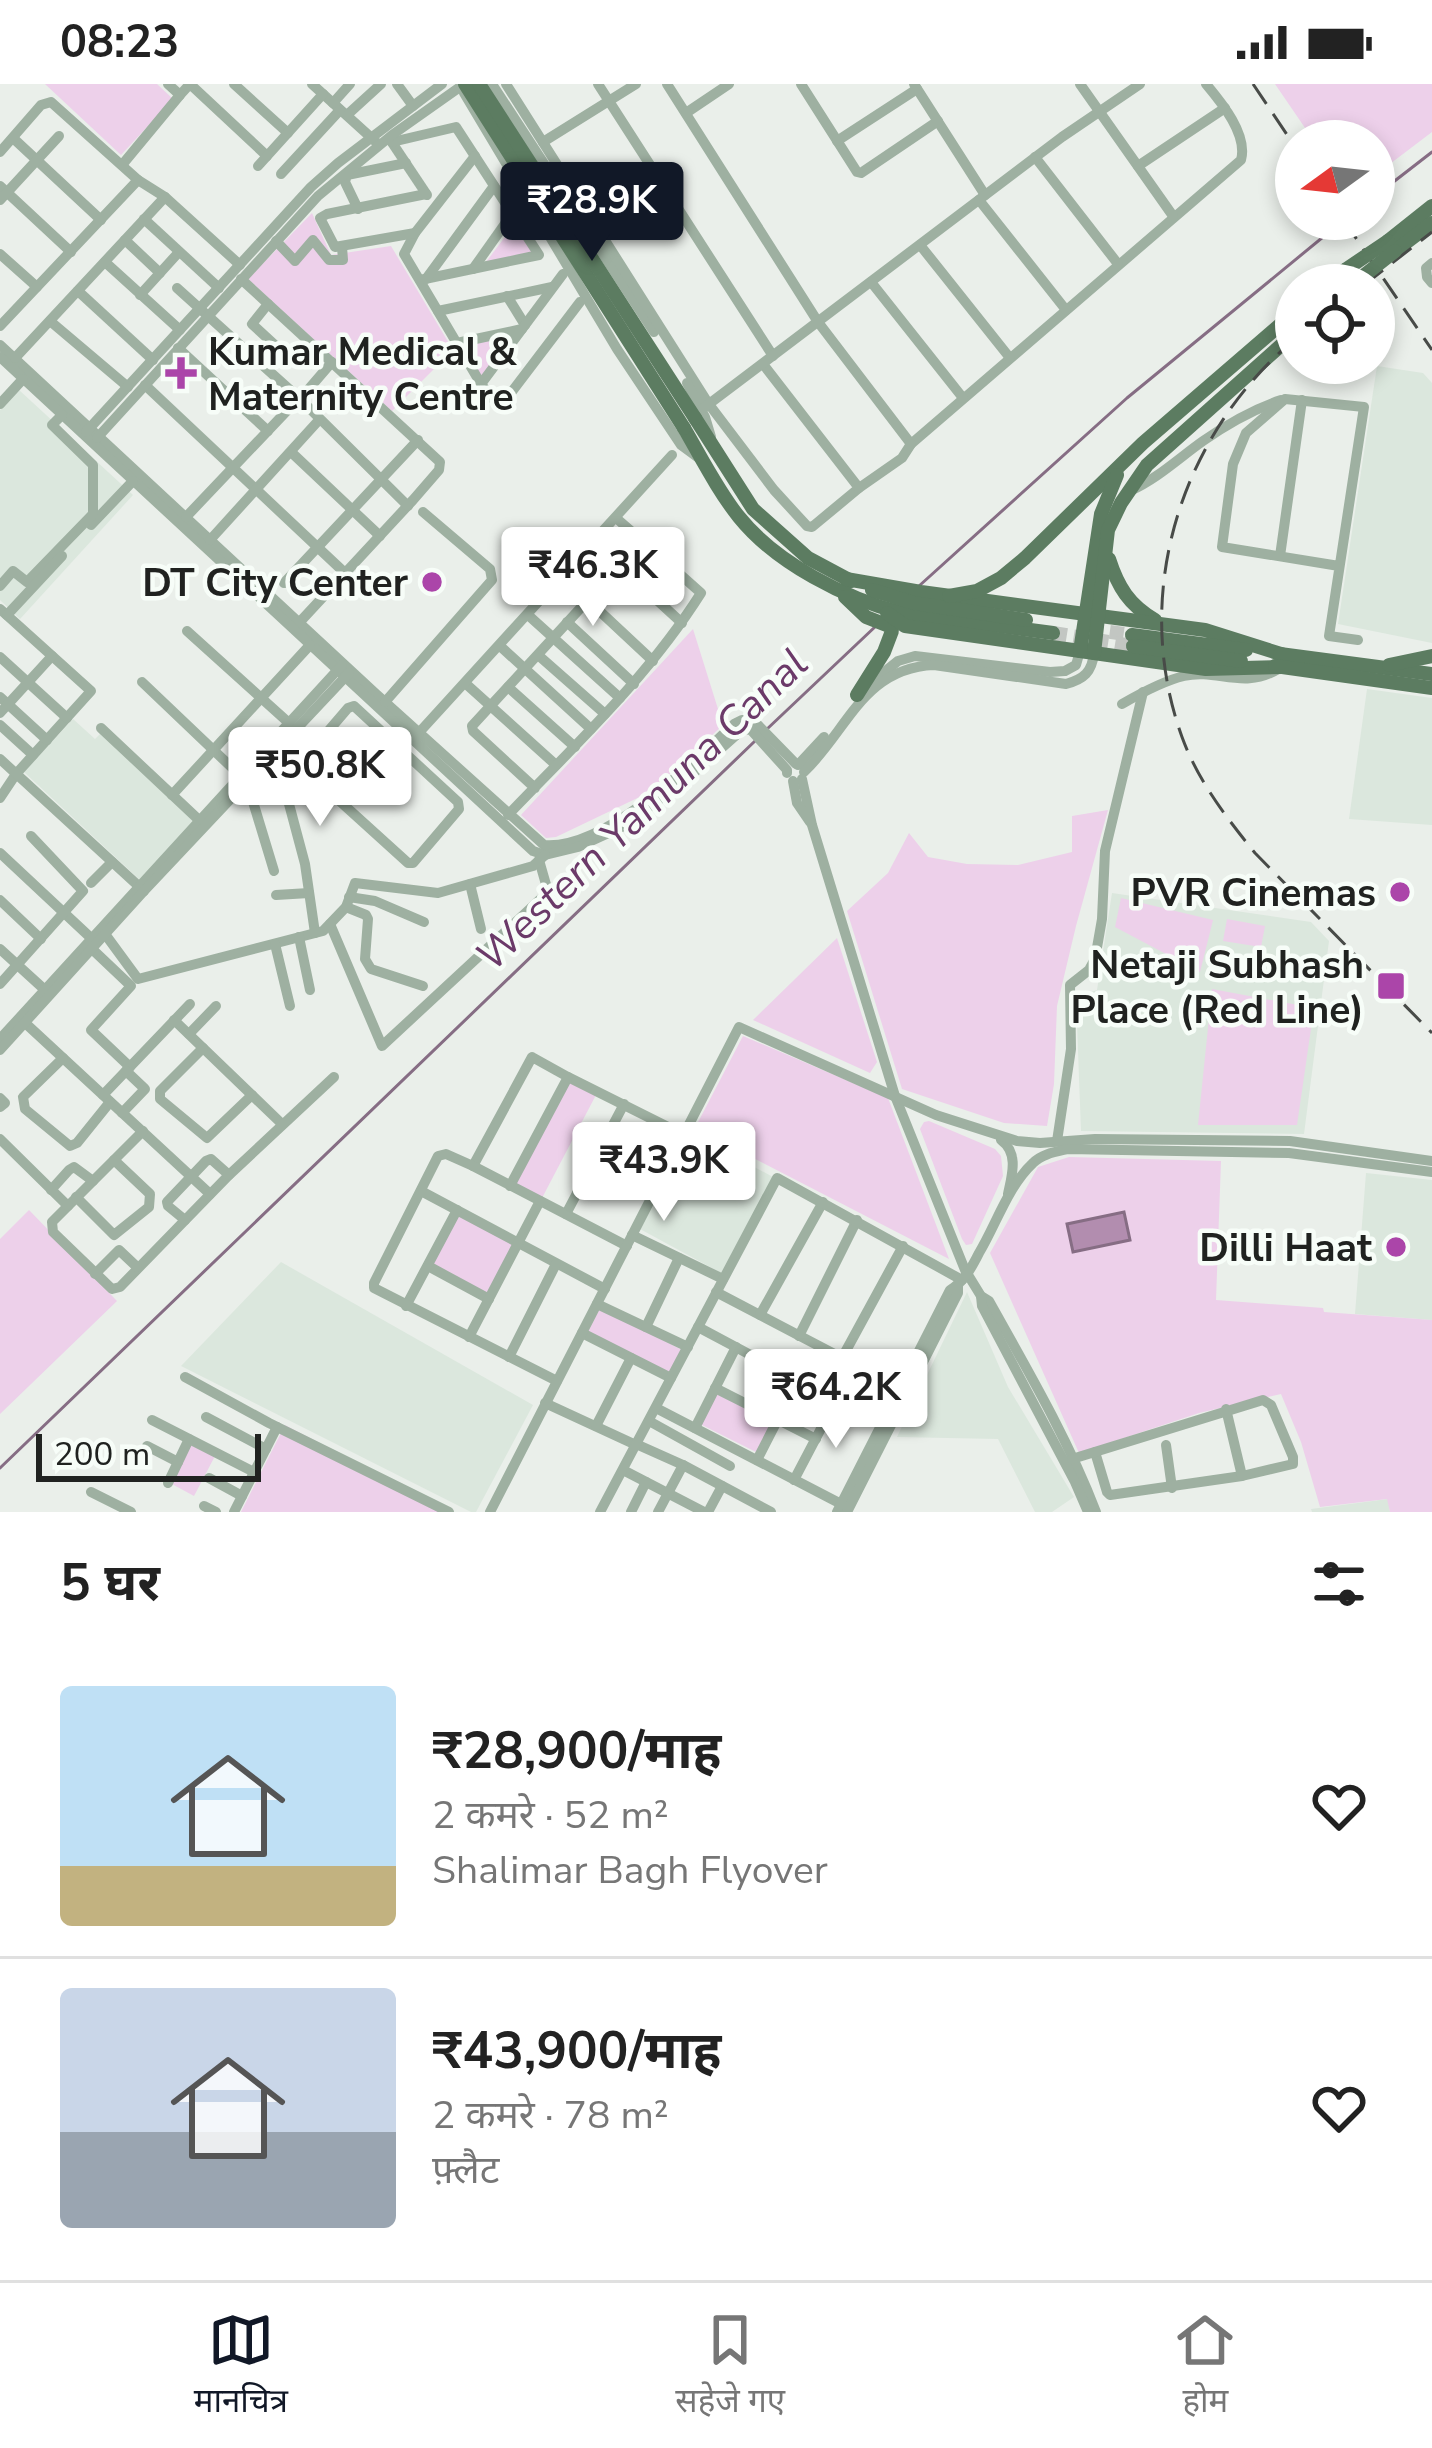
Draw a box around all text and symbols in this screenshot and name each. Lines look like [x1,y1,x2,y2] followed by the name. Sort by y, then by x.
[60,12,179,73] text: 08:23
[1275,120,1395,240] north arrow
[1275,120,1395,384] map controls
[494,162,690,264] pin: ₹28.9K
[527,174,657,227] text: ₹28.9K
[1275,264,1395,384] button: locate
[208,326,517,424] place label: Kumar Medical & Maternity Centre
[165,357,197,389] marker: Kumar Medical & Maternity Centre
[495,527,691,629] pin: ₹46.3K
[528,539,658,592] text: ₹46.3K
[142,557,409,610] place label: DT City Center
[419,569,445,595] marker: DT City Center
[463,636,821,984] water label: Western Yamuna Canal
[222,727,418,829] pin: ₹50.8K
[255,739,385,792] text: ₹50.8K
[1131,867,1376,920] place label: PVR Cinemas
[1387,879,1413,905] marker: PVR Cinemas
[1070,939,1364,1037] place label: Netaji Subhash Place (Red Line)
[1375,970,1407,1002] marker: Netaji Subhash Place (Red Line)
[566,1122,762,1224] pin: ₹43.9K
[599,1134,729,1187] text: ₹43.9K
[1199,1222,1373,1275] place label: Dilli Haat
[1383,1234,1409,1260] marker: Dilli Haat
[738,1349,934,1451] pin: ₹64.2K
[771,1361,901,1414] text: ₹64.2K
[36,1428,261,1481] scale bar
[54,1432,150,1477] text: 200 m
[60,1548,160,1618] text: 5 घर
[1306,1551,1372,1617] icon: filters
[432,1716,721,1786] text: ₹28,900/माह
[156,1734,300,1878] icon: home
[1306,1773,1372,1839] icon: heart
[432,1789,669,1842] text: 2 कमरे · 52 m²
[432,1844,828,1897] text: Shalimar Bagh Flyover
[432,2016,721,2086] text: ₹43,900/माह
[156,2036,300,2180] icon: home
[1306,2075,1372,2141] icon: heart
[432,2089,669,2142] text: 2 कमरे · 78 m²
[432,2144,499,2197] text: फ़्लैट
[194,2307,288,2425] tab: मानचित्र
[675,2307,785,2425] tab: सहेजे गए
[1172,2307,1238,2425] tab: होम

